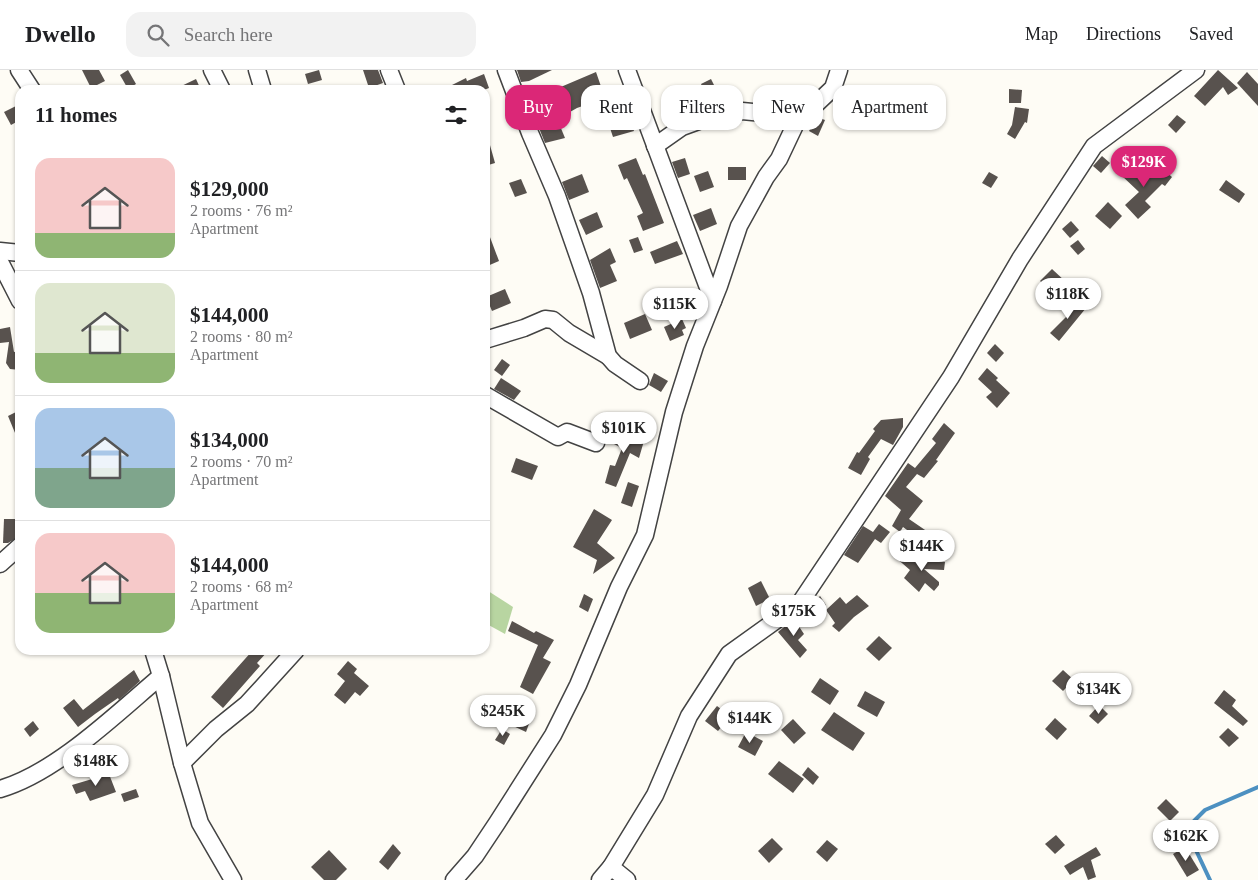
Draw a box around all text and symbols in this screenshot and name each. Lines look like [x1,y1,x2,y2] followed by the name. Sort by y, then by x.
[126,12,476,57] search box
[25,21,96,47] text: Dwello
[144,21,172,49] icon: search
[184,24,273,45] text: Search here
[1025,24,1058,44] text: Map
[1086,24,1161,44] text: Directions
[1189,24,1233,44] text: Saved
[505,85,571,130] chip: Buy
[581,85,651,130] chip: Rent
[661,85,743,130] chip: Filters
[753,85,823,130] chip: New
[833,85,946,130] chip: Apartment
[442,101,470,129] icon: filters
[35,103,117,127] text: 11 homes
[1109,146,1179,188] pin: $129K
[1122,153,1166,170] text: $129K
[190,177,269,201] text: $129,000
[75,178,135,238] icon: home
[190,202,293,219] text: 2 rooms · 76 m²
[190,220,258,237] text: Apartment
[1033,278,1103,320] pin: $118K
[1046,285,1090,302] text: $118K
[640,288,710,330] pin: $115K
[653,295,697,312] text: $115K
[75,303,135,363] icon: home
[190,303,269,327] text: $144,000
[190,328,293,345] text: 2 rooms · 80 m²
[190,346,258,363] text: Apartment
[589,412,659,454] pin: $101K
[602,419,646,436] text: $101K
[75,428,135,488] icon: home
[190,428,269,452] text: $134,000
[190,453,293,470] text: 2 rooms · 70 m²
[190,471,258,488] text: Apartment
[887,530,957,572] pin: $144K
[900,537,944,554] text: $144K
[75,553,135,613] icon: home
[190,553,269,577] text: $144,000
[190,578,293,595] text: 2 rooms · 68 m²
[759,594,829,637] pin: $175K
[190,596,258,613] text: Apartment
[772,602,816,619] text: $175K
[1064,672,1134,715] pin: $134K
[1077,680,1121,697] text: $134K
[468,694,538,737] pin: $245K
[481,702,525,719] text: $245K
[715,702,785,744] pin: $144K
[728,709,772,726] text: $144K
[61,744,131,787] pin: $148K
[74,752,118,769] text: $148K
[1151,820,1221,862] pin: $162K
[1164,827,1208,844] text: $162K

